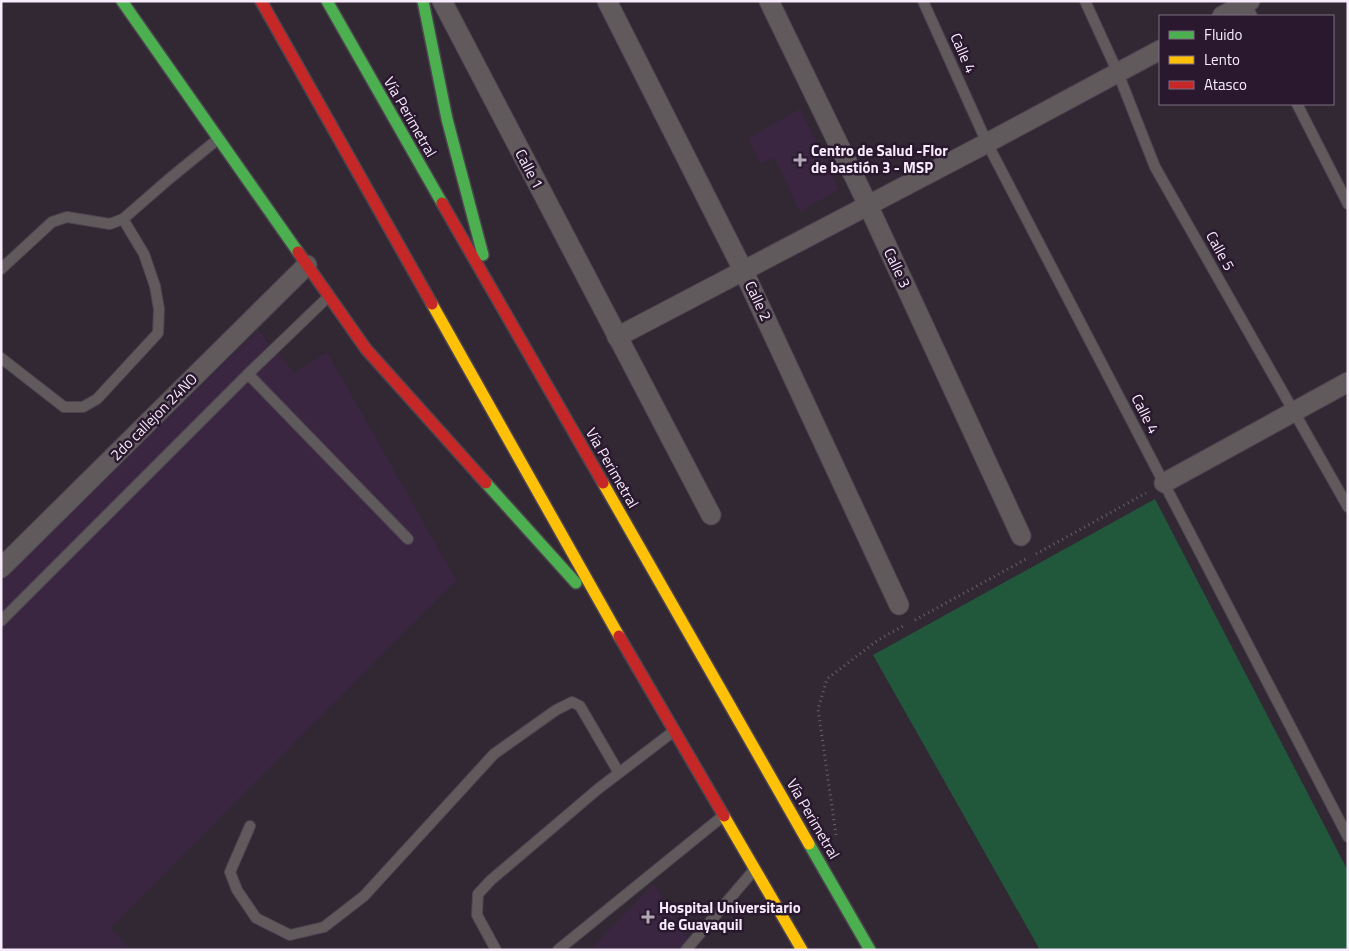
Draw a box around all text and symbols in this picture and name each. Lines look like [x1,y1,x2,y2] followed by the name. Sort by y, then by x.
[1159,15,1334,105] legend
[1204,23,1243,46] text: Fluido
[944,29,982,77] street label: Calle 4
[1204,48,1240,71] text: Lento
[378,72,443,161] street label: Vía Perimetral
[1204,73,1247,96] text: Atasco
[811,139,948,179] place label: Centro de Salud -Flor de bastión 3 - MSP
[509,145,549,193] street label: Calle 1
[793,153,807,167] marker: Centro de Salud -Flor de bastión 3 - MSP
[1200,227,1241,275] street label: Calle 5
[878,244,917,292] street label: Calle 3
[739,277,778,325] street label: Calle 2
[105,368,203,466] street label: 2do callejon 24NO
[1126,390,1165,438] street label: Calle 4
[580,423,645,512] street label: Vía Perimetral
[781,774,846,863] street label: Vía Perimetral
[659,896,801,936] place label: Hospital Universitario de Guayaquil
[641,910,655,924] marker: Hospital Universitario de Guayaquil

